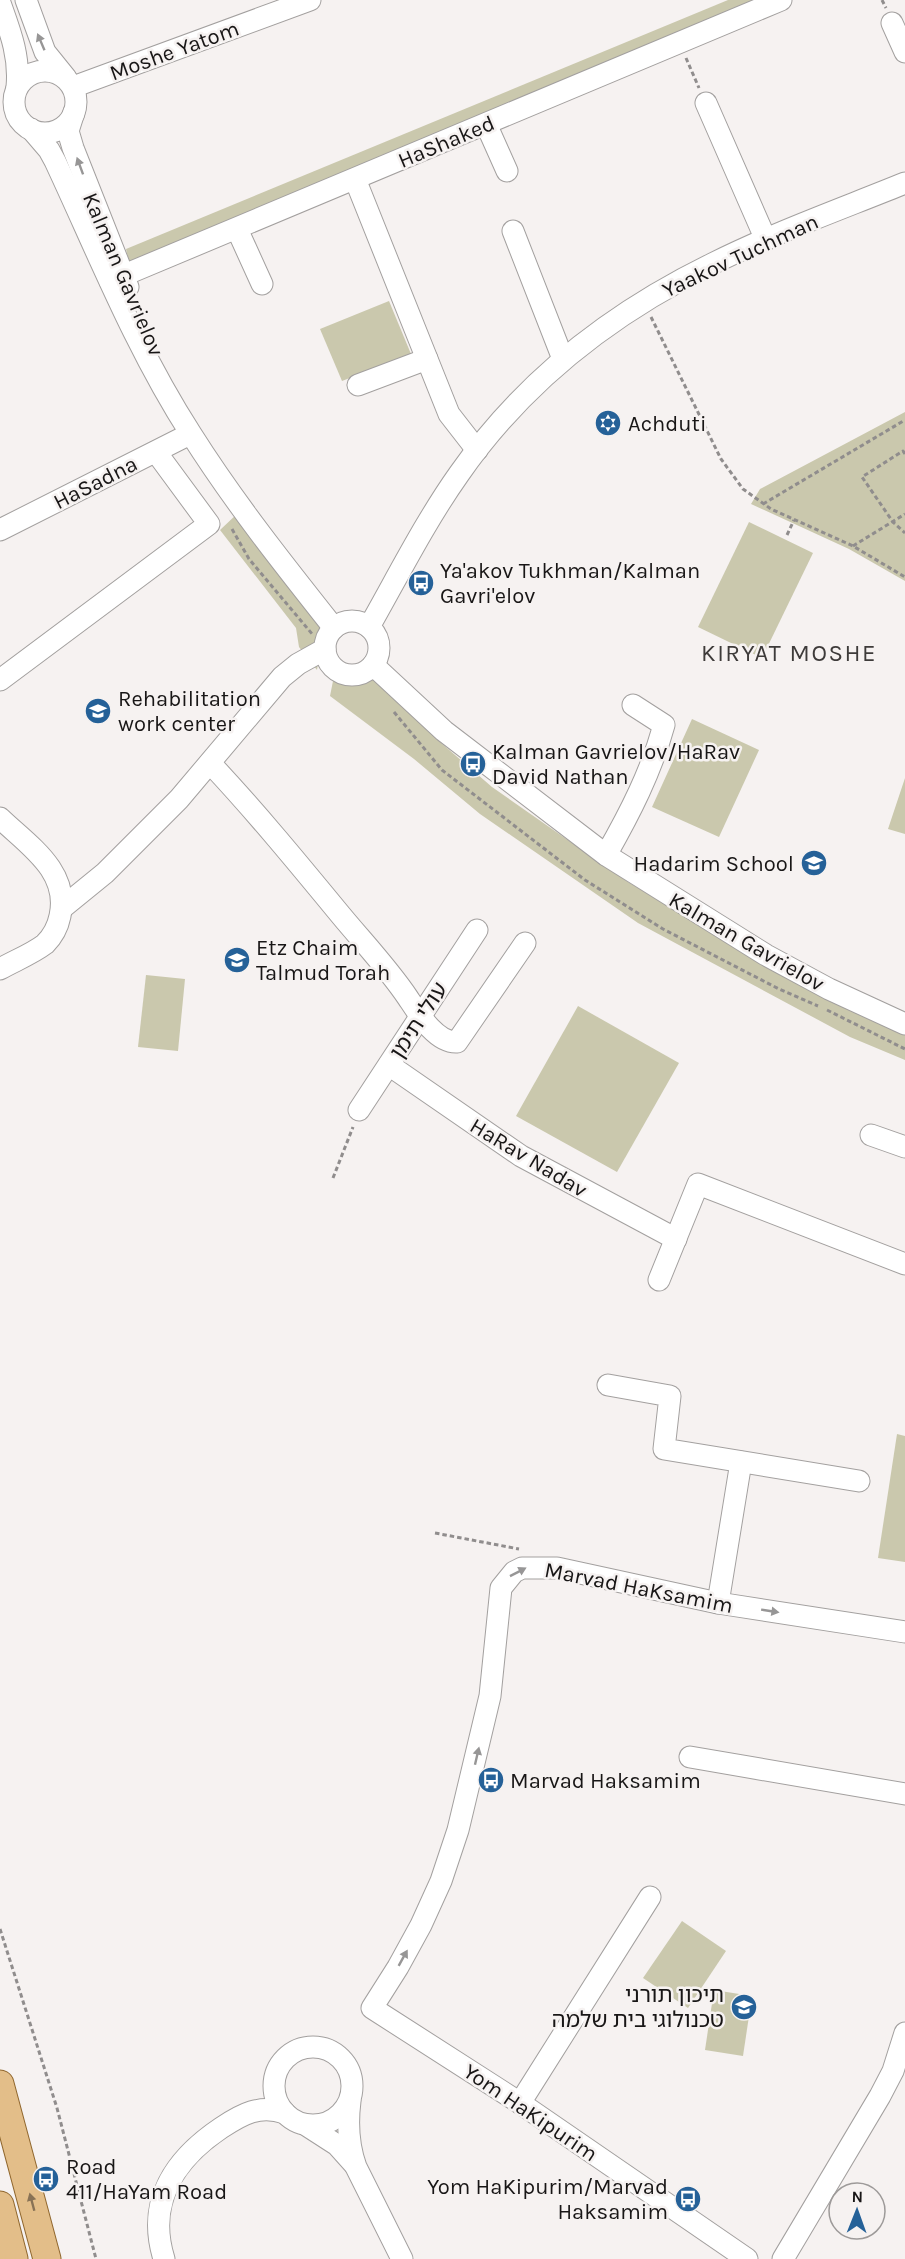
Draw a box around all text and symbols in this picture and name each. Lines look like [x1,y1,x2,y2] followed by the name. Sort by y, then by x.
[106,16,243,86] street label: Moshe Yatom
[36,33,46,51] one-way arrow
[394,110,499,174] street label: HaShaked
[75,157,84,175] one-way arrow
[77,189,169,360] street label: Kalman Gavrielov
[658,208,823,303] street label: Yaakov Tuchman
[593,408,623,438] synagogue icon: Achduti
[628,411,706,437] place label: Achduti
[49,451,142,515] street label: HaSadna
[440,558,700,609] place label: Ya'akov Tukhman/Kalman Gavri'elov
[406,568,436,598] bus stop icon: Ya'akov Tukhman/Kalman Gavri'elov
[701,639,877,667] district label: KIRYAT MOSHE
[118,686,261,737] place label: Rehabilitation work center
[83,696,113,726] school or university icon: Rehabilitation work center
[492,739,740,790] place label: Kalman Gavrielov/HaRav David Nathan
[458,749,488,779] bus stop icon: Kalman Gavrielov/HaRav David Nathan
[799,848,829,878] school or university icon: Hadarim School
[634,851,794,877] place label: Hadarim School
[664,887,829,997] street label: Kalman Gavrielov
[256,935,390,986] place label: Etz Chaim Talmud Torah
[222,945,252,975] school or university icon: Etz Chaim Talmud Torah
[385,978,453,1064] street label: עולי תימן
[465,1113,592,1203] street label: HaRav Nadav
[542,1557,735,1619] street label: Marvad HaKsamim
[510,1567,527,1577] one-way arrow
[761,1607,780,1616] one-way arrow
[472,1747,482,1765] one-way arrow
[476,1765,506,1795] bus stop icon: Marvad Haksamim
[510,1768,701,1794] place label: Marvad Haksamim
[398,1949,408,1966] one-way arrow
[552,1982,724,2033] place label: תיכון תורני טכנולוגי בית שלמה
[729,1992,759,2022] school or university icon: תיכון תורני טכנולוגי בית שלמה
[458,2058,603,2167] street label: Yom HaKipurim
[66,2154,227,2205] place label: Road 411/HaYam Road
[31,2164,61,2194] bus stop icon: Road 411/HaYam Road
[427,2174,668,2225] place label: Yom HaKipurim/Marvad Haksamim
[827,2181,887,2241] north arrow
[673,2184,703,2214] bus stop icon: Yom HaKipurim/Marvad Haksamim
[851,2187,863,2206] text: N
[26,2193,36,2212] one-way arrow

